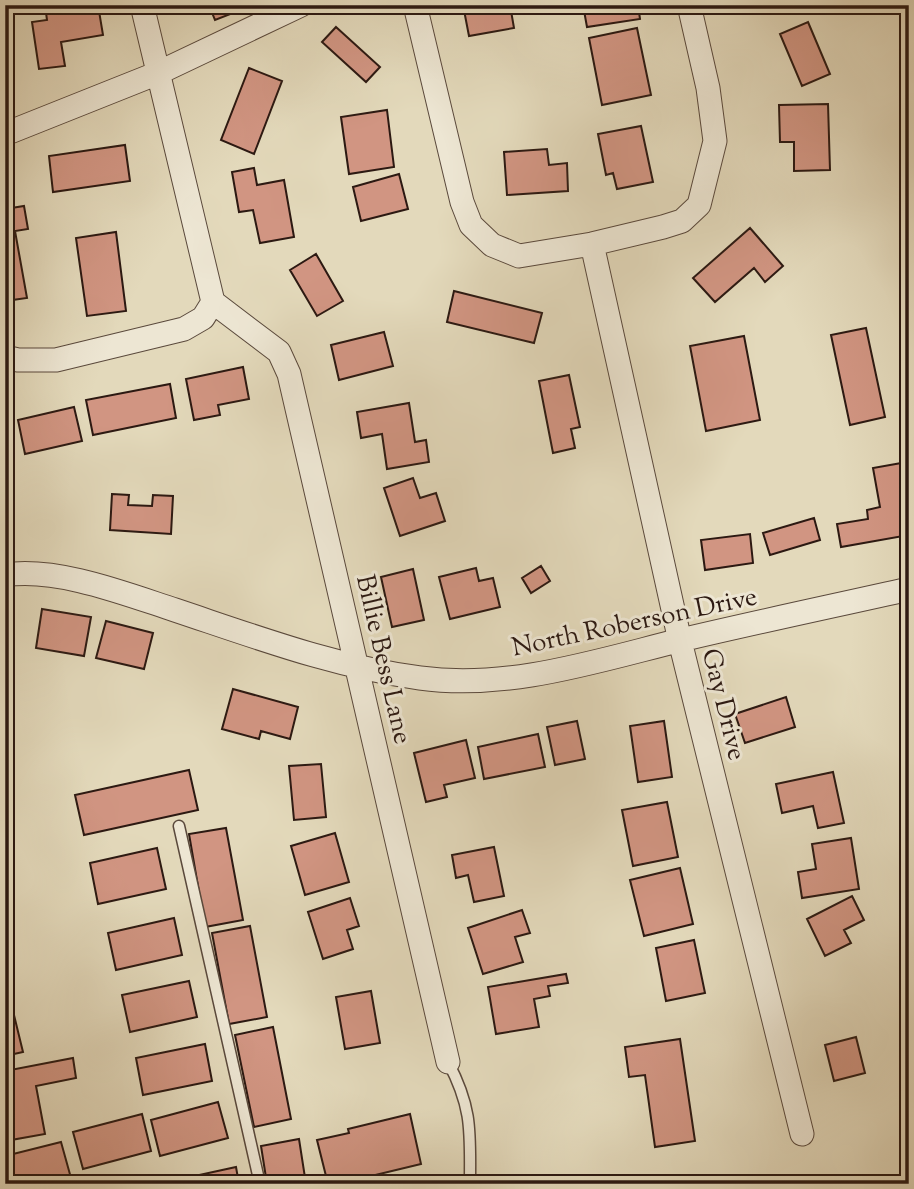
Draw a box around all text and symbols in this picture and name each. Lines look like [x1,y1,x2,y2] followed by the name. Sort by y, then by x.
[345,571,420,748] street label: Billie Bess Lane
[508,579,761,668] street label: North Roberson Drive
[691,645,754,764] street label: Gay Drive

